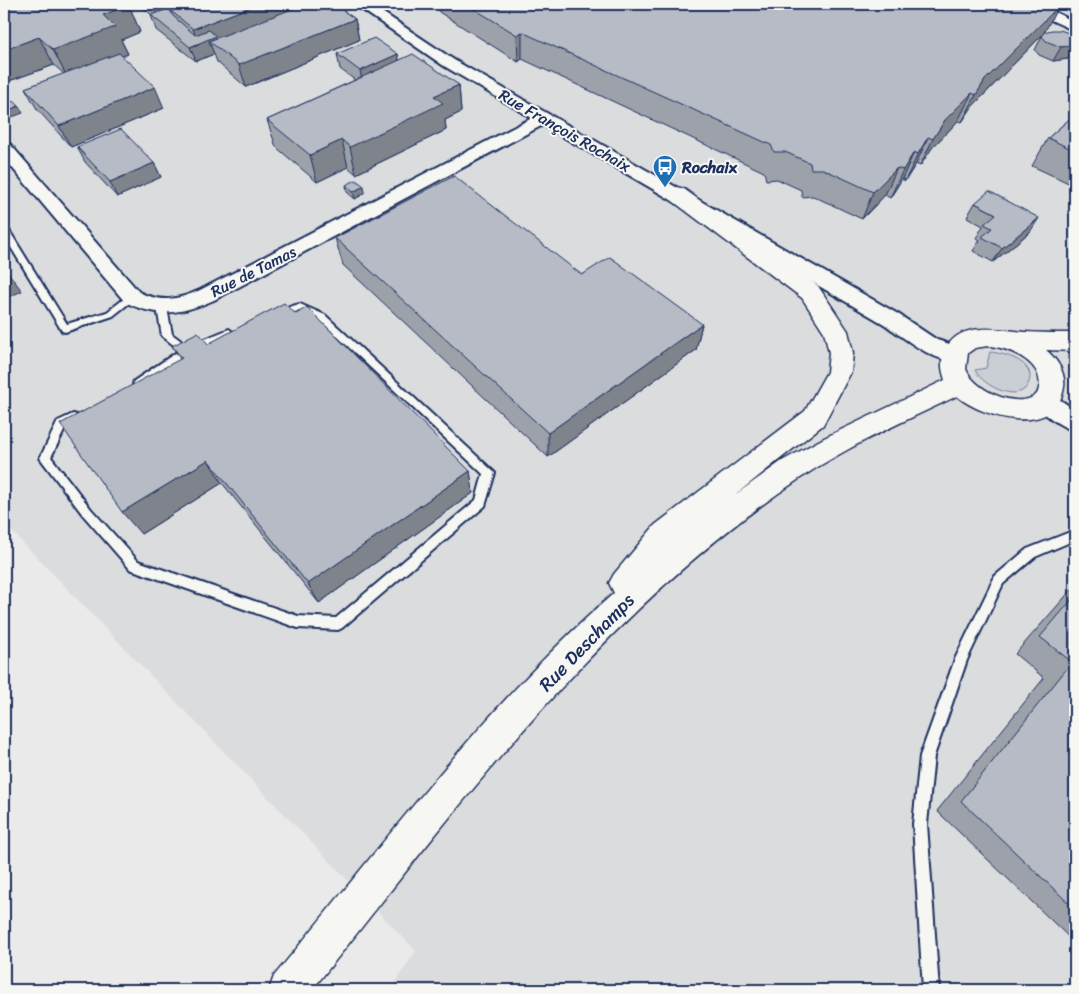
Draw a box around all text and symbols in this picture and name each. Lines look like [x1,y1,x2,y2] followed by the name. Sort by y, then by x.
[493,81,637,181] street label: Rue François Rochaix
[681,153,738,182] place label: Rochaix
[652,154,678,188] bus stop icon: Rochaix
[205,237,302,306] street label: Rue de Tamas
[530,585,643,700] street label: Rue Deschamps

